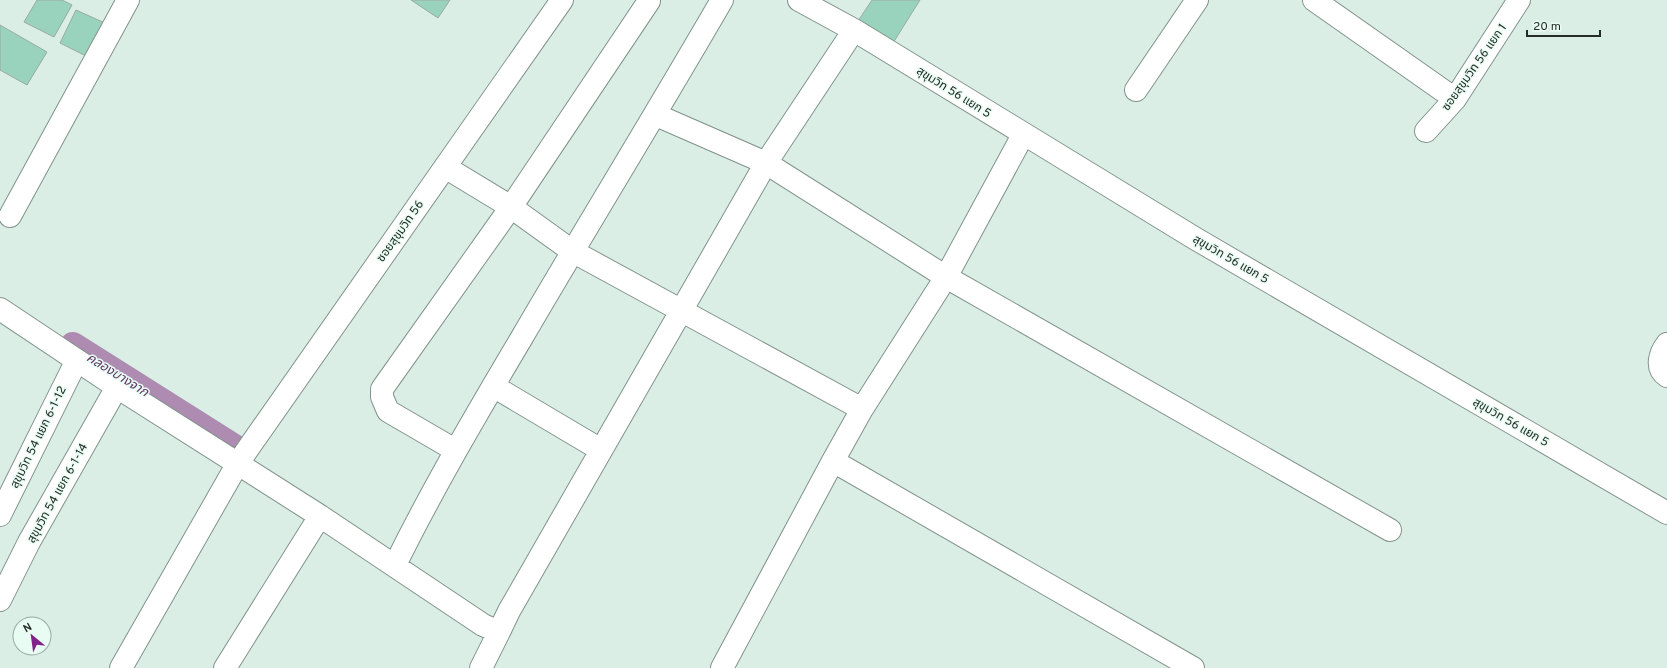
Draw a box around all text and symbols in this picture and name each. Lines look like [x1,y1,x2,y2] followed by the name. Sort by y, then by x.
[1527,12,1600,38] scale bar
[1533,19,1561,35] text: 20 m
[1439,21,1511,114] street label: ซอยสุขุมวิท 56 แยก 1
[913,63,994,122] street label: สุขุมวิท 56 แยก 5
[374,197,428,266] street label: ซอยสุขุมวิท 56
[1190,232,1271,288] street label: สุขุมวิท 56 แยก 5
[83,350,152,402] water label: คลองบางจาก
[7,384,71,491] street label: สุขุมวิท 54 แยก 6-1-12
[1470,395,1551,451] street label: สุขุมวิท 56 แยก 5
[24,441,92,546] street label: สุขุมวิท 54 แยก 6-1-14
[12,616,52,656] north arrow
[21,620,34,636] text: N

